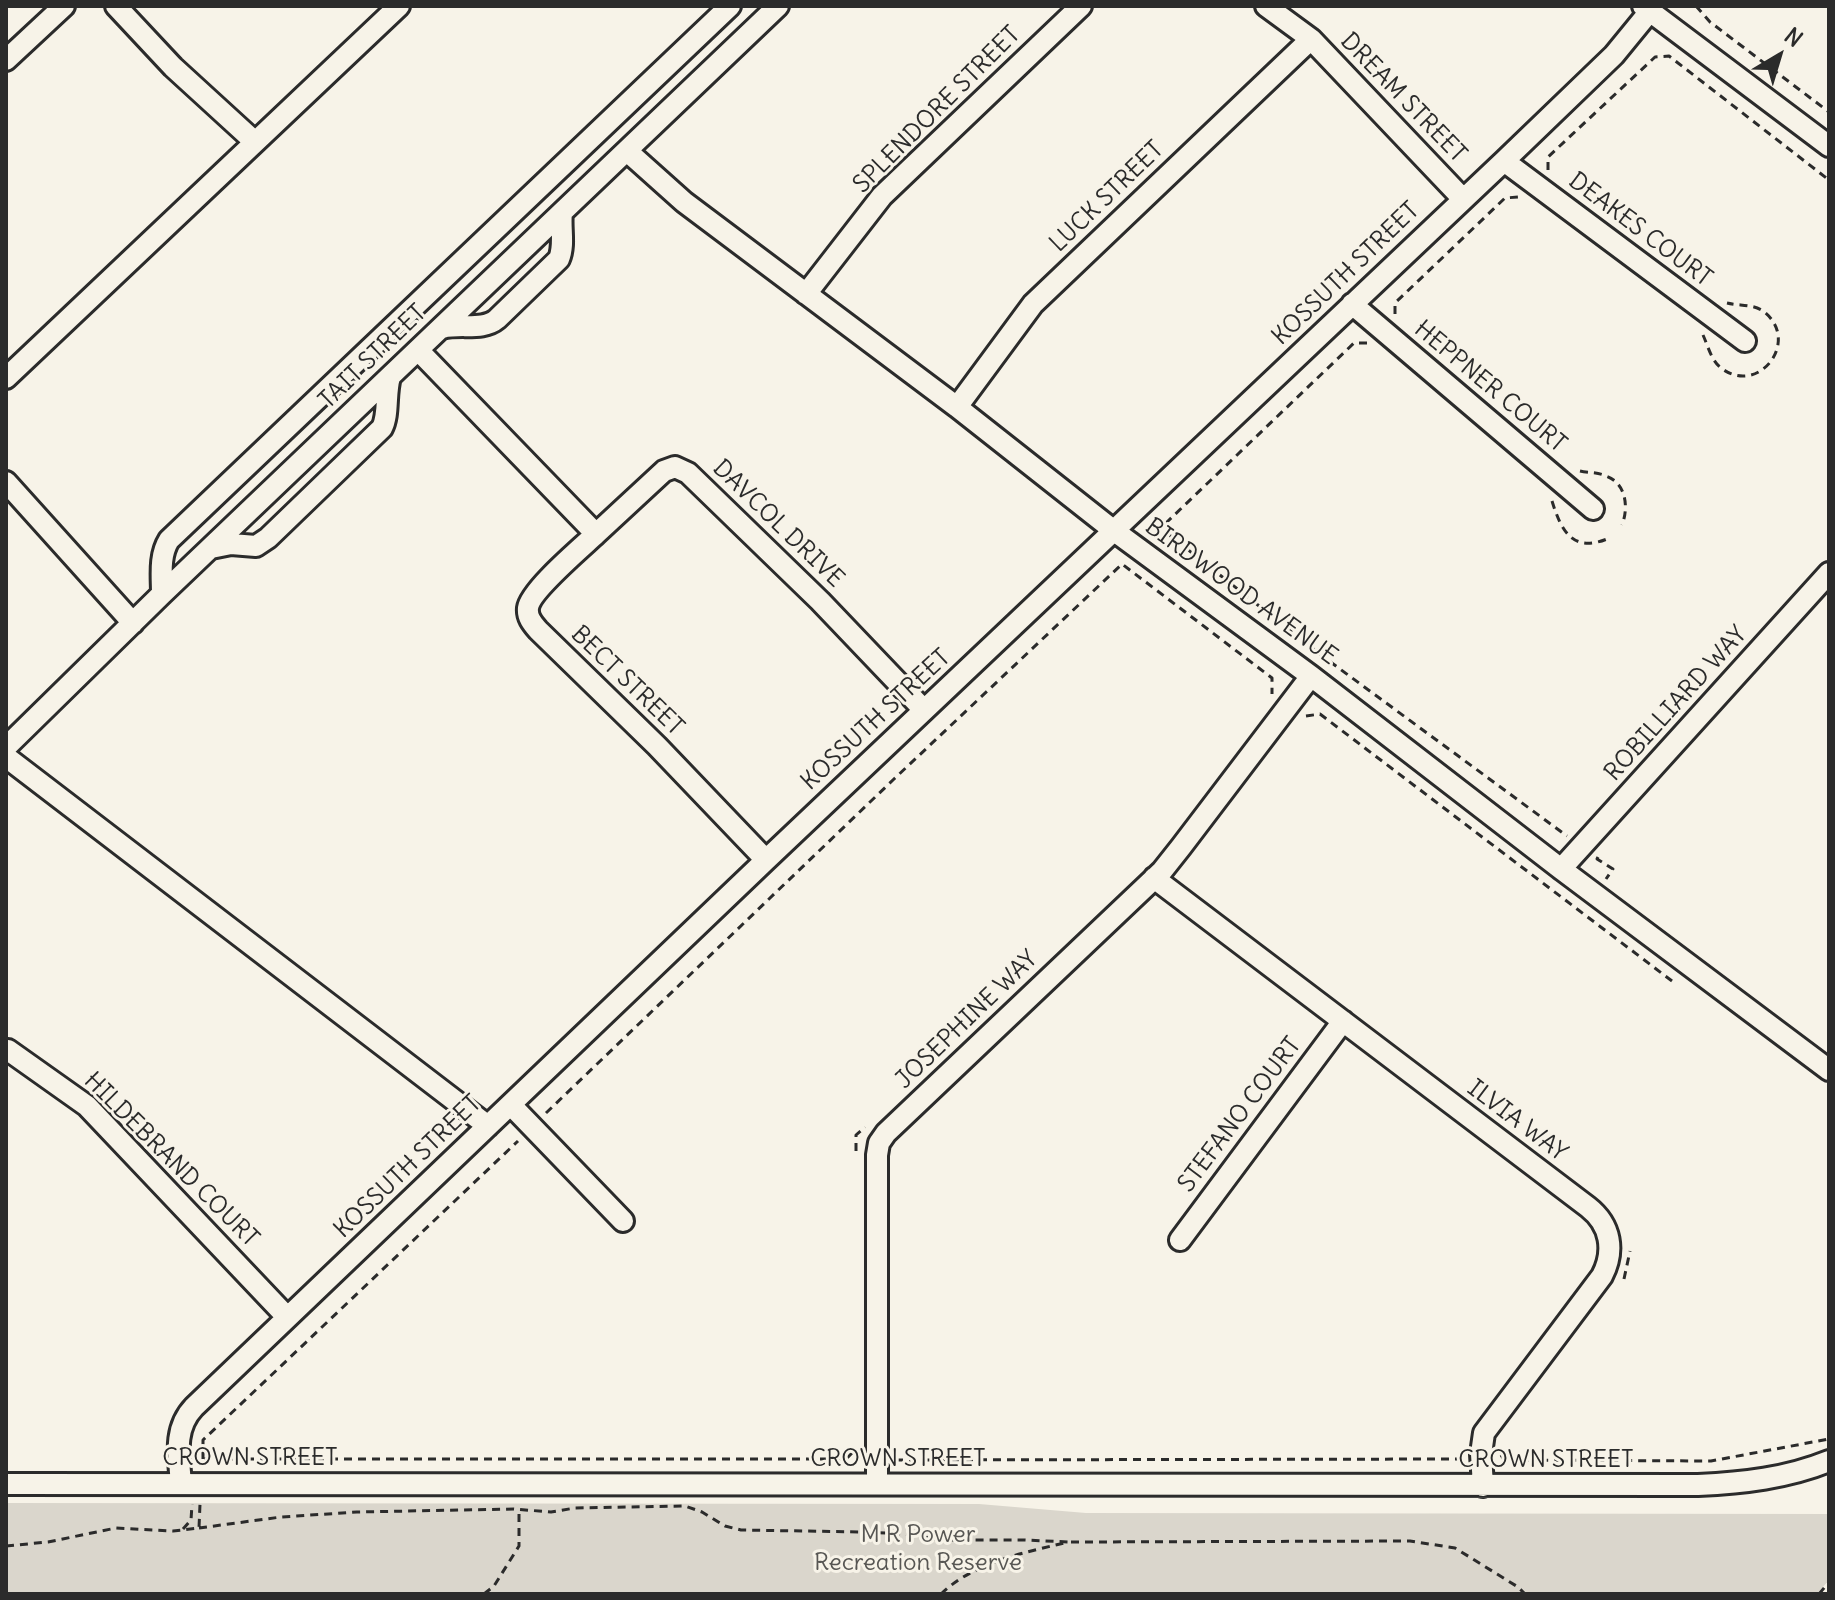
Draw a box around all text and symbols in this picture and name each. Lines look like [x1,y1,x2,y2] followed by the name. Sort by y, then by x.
[1739,16,1819,96] north arrow
[848,21,1026,199] street label: SPLENDORE STREET
[1779,21,1808,53] text: N
[1334,27,1472,169] street label: DREAM STREET
[1044,136,1170,258] street label: LUCK STREET
[1563,167,1717,293] street label: DEAKES COURT
[1267,197,1425,351] street label: KOSSUTH STREET
[314,299,432,415] street label: TAIT STREET
[1408,315,1572,459] street label: HEPPNER COURT
[706,454,850,594] street label: DAVCOL DRIVE
[1139,513,1343,671] street label: BIRDWOOD AVENUE
[565,620,689,742] street label: BECT STREET
[1599,621,1753,787] street label: ROBILLIARD WAY
[796,644,956,796] street label: KOSSUTH STREET
[890,945,1044,1095] street label: JOSEPHINE WAY
[1172,1032,1308,1198] street label: STEFANO COURT
[78,1067,264,1253] street label: HILDEBRAND COURT
[1462,1074,1572,1168] street label: ILVIA WAY
[329,1090,487,1244] street label: KOSSUTH STREET
[162,1444,338,1472] street label: CROWN STREET
[810,1445,986,1473] street label: CROWN STREET
[1458,1446,1634,1474] street label: CROWN STREET
[814,1521,1022,1577] park label: M R Power Recreation Reserve

